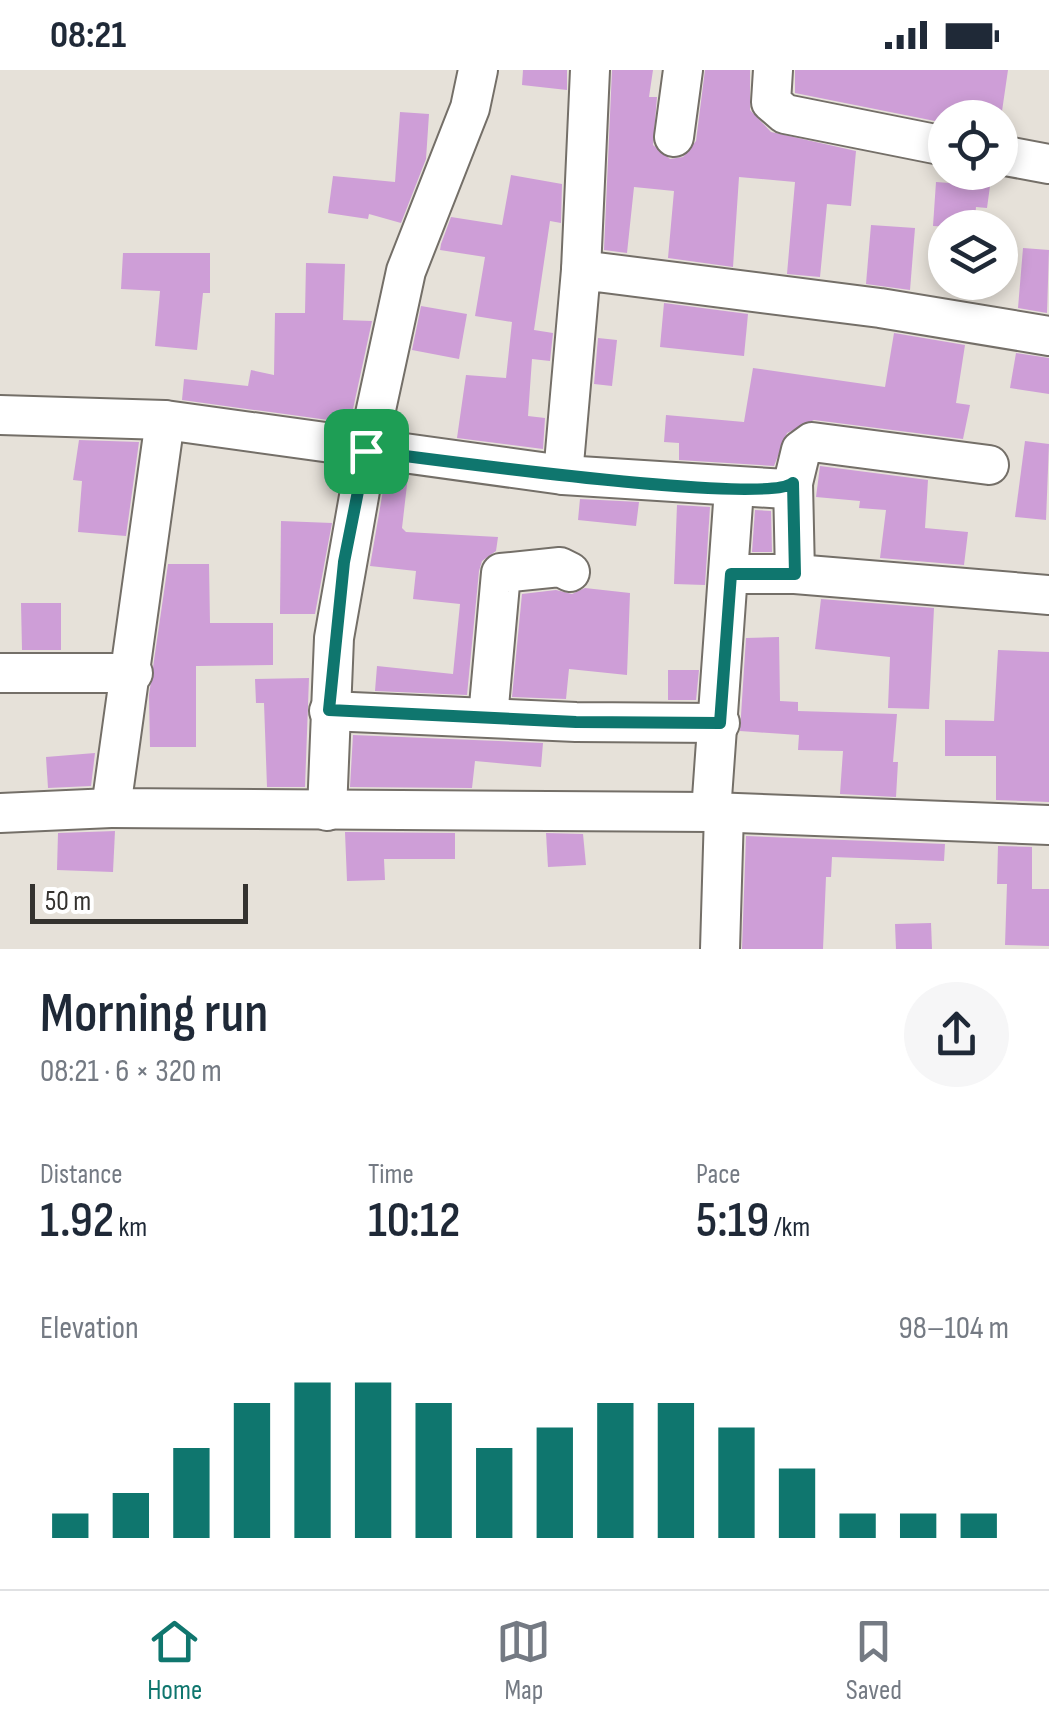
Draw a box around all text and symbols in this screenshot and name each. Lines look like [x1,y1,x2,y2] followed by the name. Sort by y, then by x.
[50,13,126,58] text: 08:21
[928,100,1018,300] map controls
[928,100,1018,190] button: locate
[928,210,1018,300] button: layers
[324,409,409,494] pin
[339,424,394,479] icon: arrive
[30,879,248,924] scale bar
[45,885,91,918] text: 50 m
[40,981,268,1048] text: Morning run
[904,982,1009,1087] button: share
[40,1052,222,1091] text: 08:21 · 6 × 320 m
[40,1158,123,1191] text: Distance
[368,1158,414,1191] text: Time
[696,1158,741,1191] text: Pace
[40,1191,114,1251] text: 1.92
[368,1191,460,1251] text: 10:12
[696,1191,769,1251] text: 5:19
[114,1211,147,1244] text: km
[769,1211,810,1244] text: /km
[40,1309,139,1348] text: Elevation
[899,1309,1009,1348] text: 98–104 m
[147,1614,202,1707] tab: Home
[496,1614,551,1707] tab: Map
[846,1614,902,1707] tab: Saved

